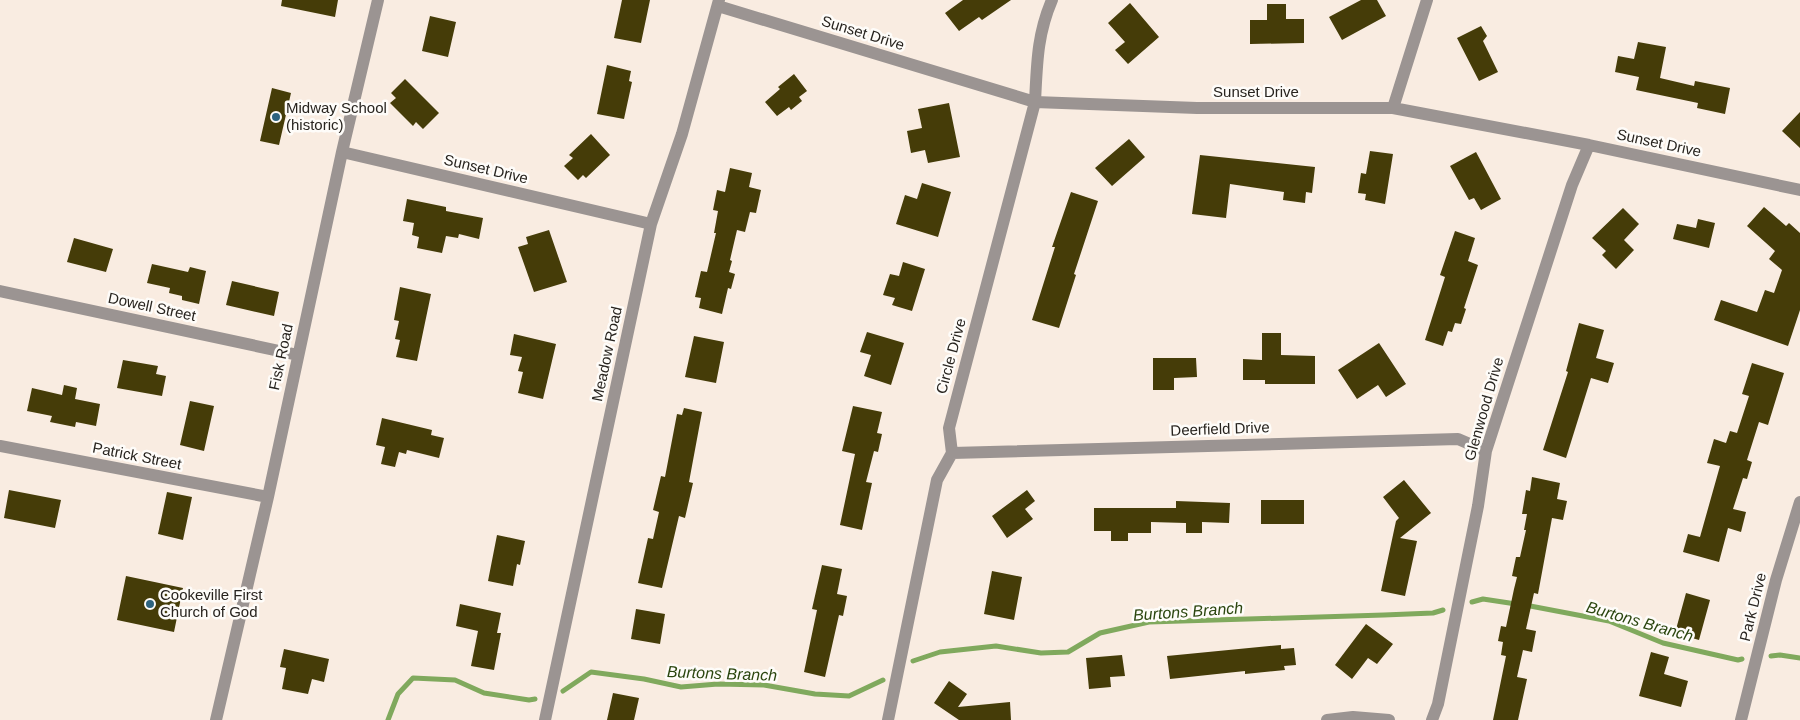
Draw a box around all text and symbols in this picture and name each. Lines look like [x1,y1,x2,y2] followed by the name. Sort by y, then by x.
[820,12,907,53] street label: Sunset Drive
[1213,83,1299,100] street label: Sunset Drive
[286,99,387,133] place label: Midway School (historic)
[270,111,282,123] marker: Midway School (historic)
[1615,125,1703,160] street label: Sunset Drive
[442,151,530,186] street label: Sunset Drive
[107,289,198,324] street label: Dowell Street
[588,305,625,403] street label: Meadow Road
[932,316,969,396] street label: Circle Drive
[265,322,296,392] street label: Fisk Road
[1461,355,1506,462] street label: Glenwood Drive
[1170,418,1270,439] street label: Deerfield Drive
[91,439,184,473] street label: Patrick Street
[1736,571,1769,643] street label: Park Drive
[160,586,263,620] place label: Cookeville First Church of God
[144,598,156,610] marker: Cookeville First Church of God
[1585,598,1695,645] water label: Burtons Branch
[1132,599,1244,624] water label: Burtons Branch
[667,663,777,684] water label: Burtons Branch

